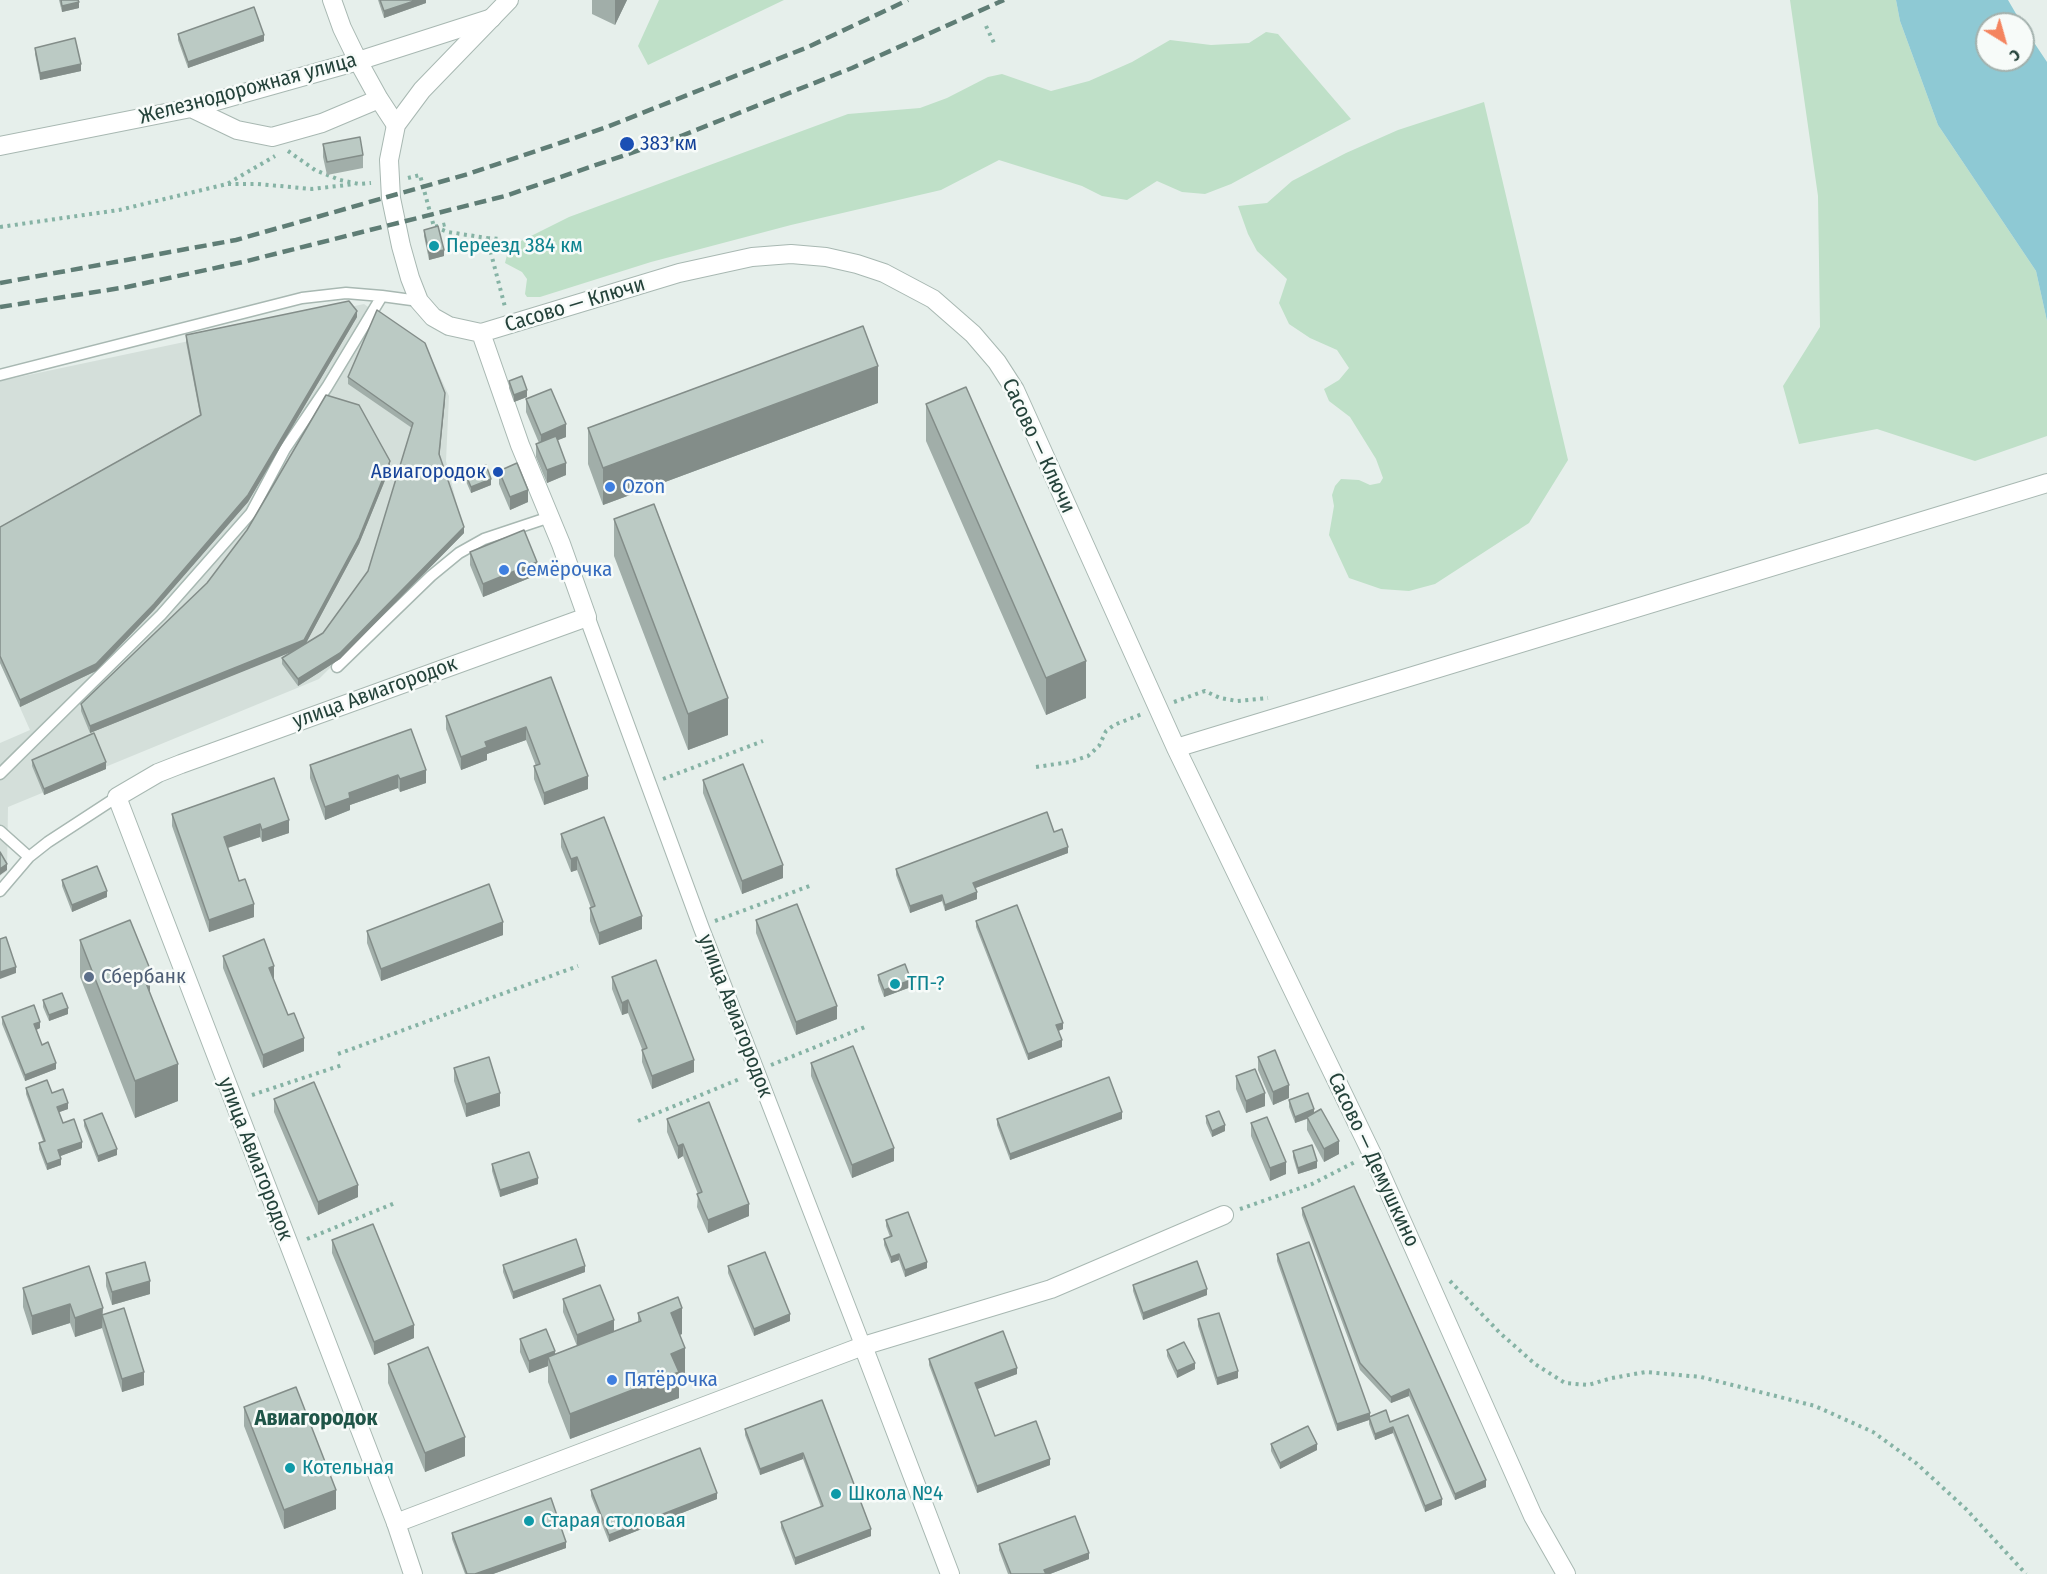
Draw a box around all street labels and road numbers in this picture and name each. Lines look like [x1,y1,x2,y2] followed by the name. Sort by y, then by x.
[137,48,359,130] street label: Железнодорожная улица
[502,272,648,338] street label: Сасово — Ключи
[996,375,1080,517] street label: Сасово — Ключи
[289,652,461,734] street label: улица Авиагородок
[692,931,778,1101] street label: улица Авиагородок
[1322,1069,1424,1251] street label: Сасово — Демушкино
[212,1074,298,1244] street label: улица Авиагородок

